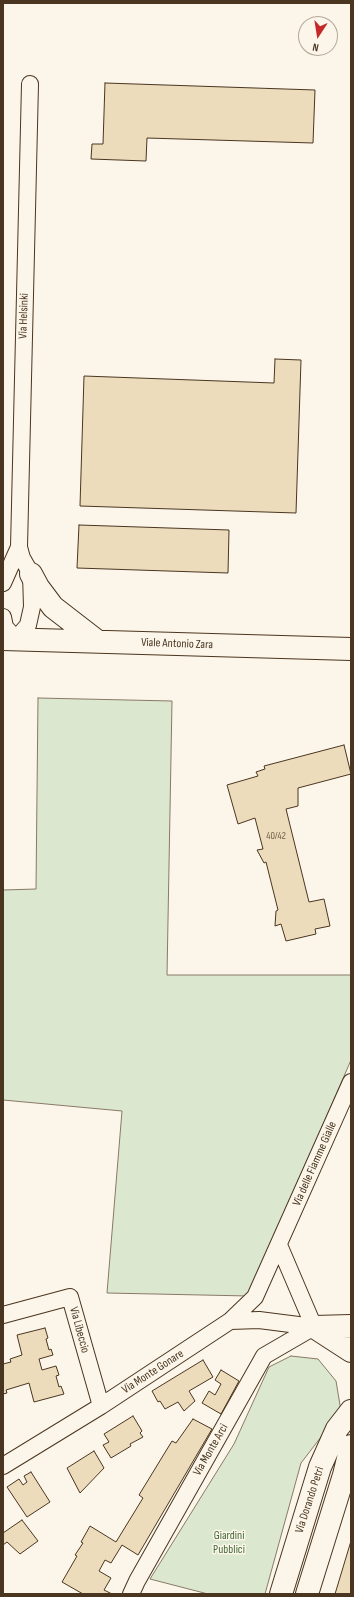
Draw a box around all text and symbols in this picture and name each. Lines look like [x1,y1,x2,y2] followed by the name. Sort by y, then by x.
[298,16,338,56] north arrow
[311,40,320,54] text: N
[16,293,32,339] street label: Via Helsinki
[141,636,213,652] street label: Viale Antonio Zara
[266,830,286,842] house number: 40/42
[290,1119,340,1209] street label: Via delle Fiamme Gialle
[66,1305,92,1355] street label: Via Libeccio
[119,1347,187,1397] street label: Via Monte Gonare
[190,1422,232,1478] street label: Via Monte Arci
[292,1465,328,1535] street label: Via Dorando Petri
[213,1529,245,1557] park label: Giardini Pubblici

